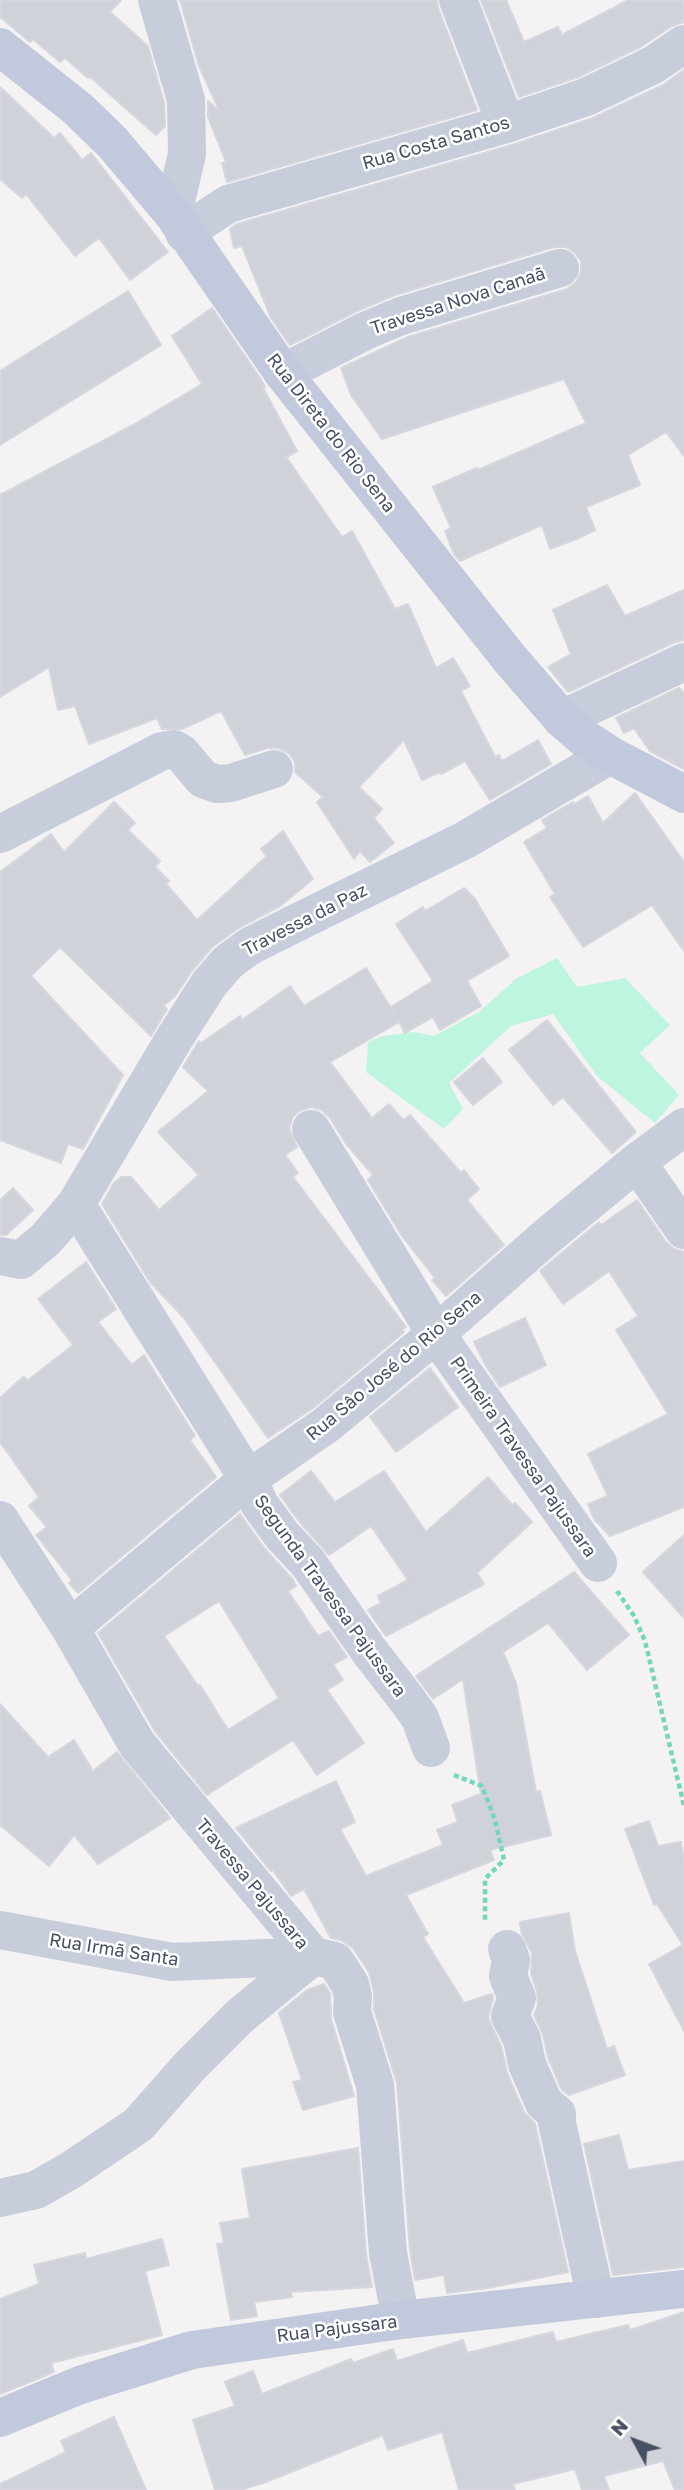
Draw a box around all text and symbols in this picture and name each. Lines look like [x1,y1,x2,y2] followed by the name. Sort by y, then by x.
[360,112,512,174] street label: Rua Costa Santos
[368,263,548,339] street label: Travessa Nova Canaã
[262,349,400,517] street label: Rua Direta do Rio Sena
[239,879,371,961] street label: Travessa da Paz
[302,1286,486,1446] street label: Rua Sâo José do Rio Sena
[445,1352,601,1562] street label: Primeira Travessa Pajussara
[249,1491,411,1701] street label: Segunda Travessa Pajussara
[191,1814,313,1954] street label: Travessa Pajussara
[48,1929,180,1971] street label: Rua Irmã Santa
[276,2311,398,2347] street label: Rua Pajussara
[600,2406,670,2476] north arrow
[605,2414,632,2440] text: N

